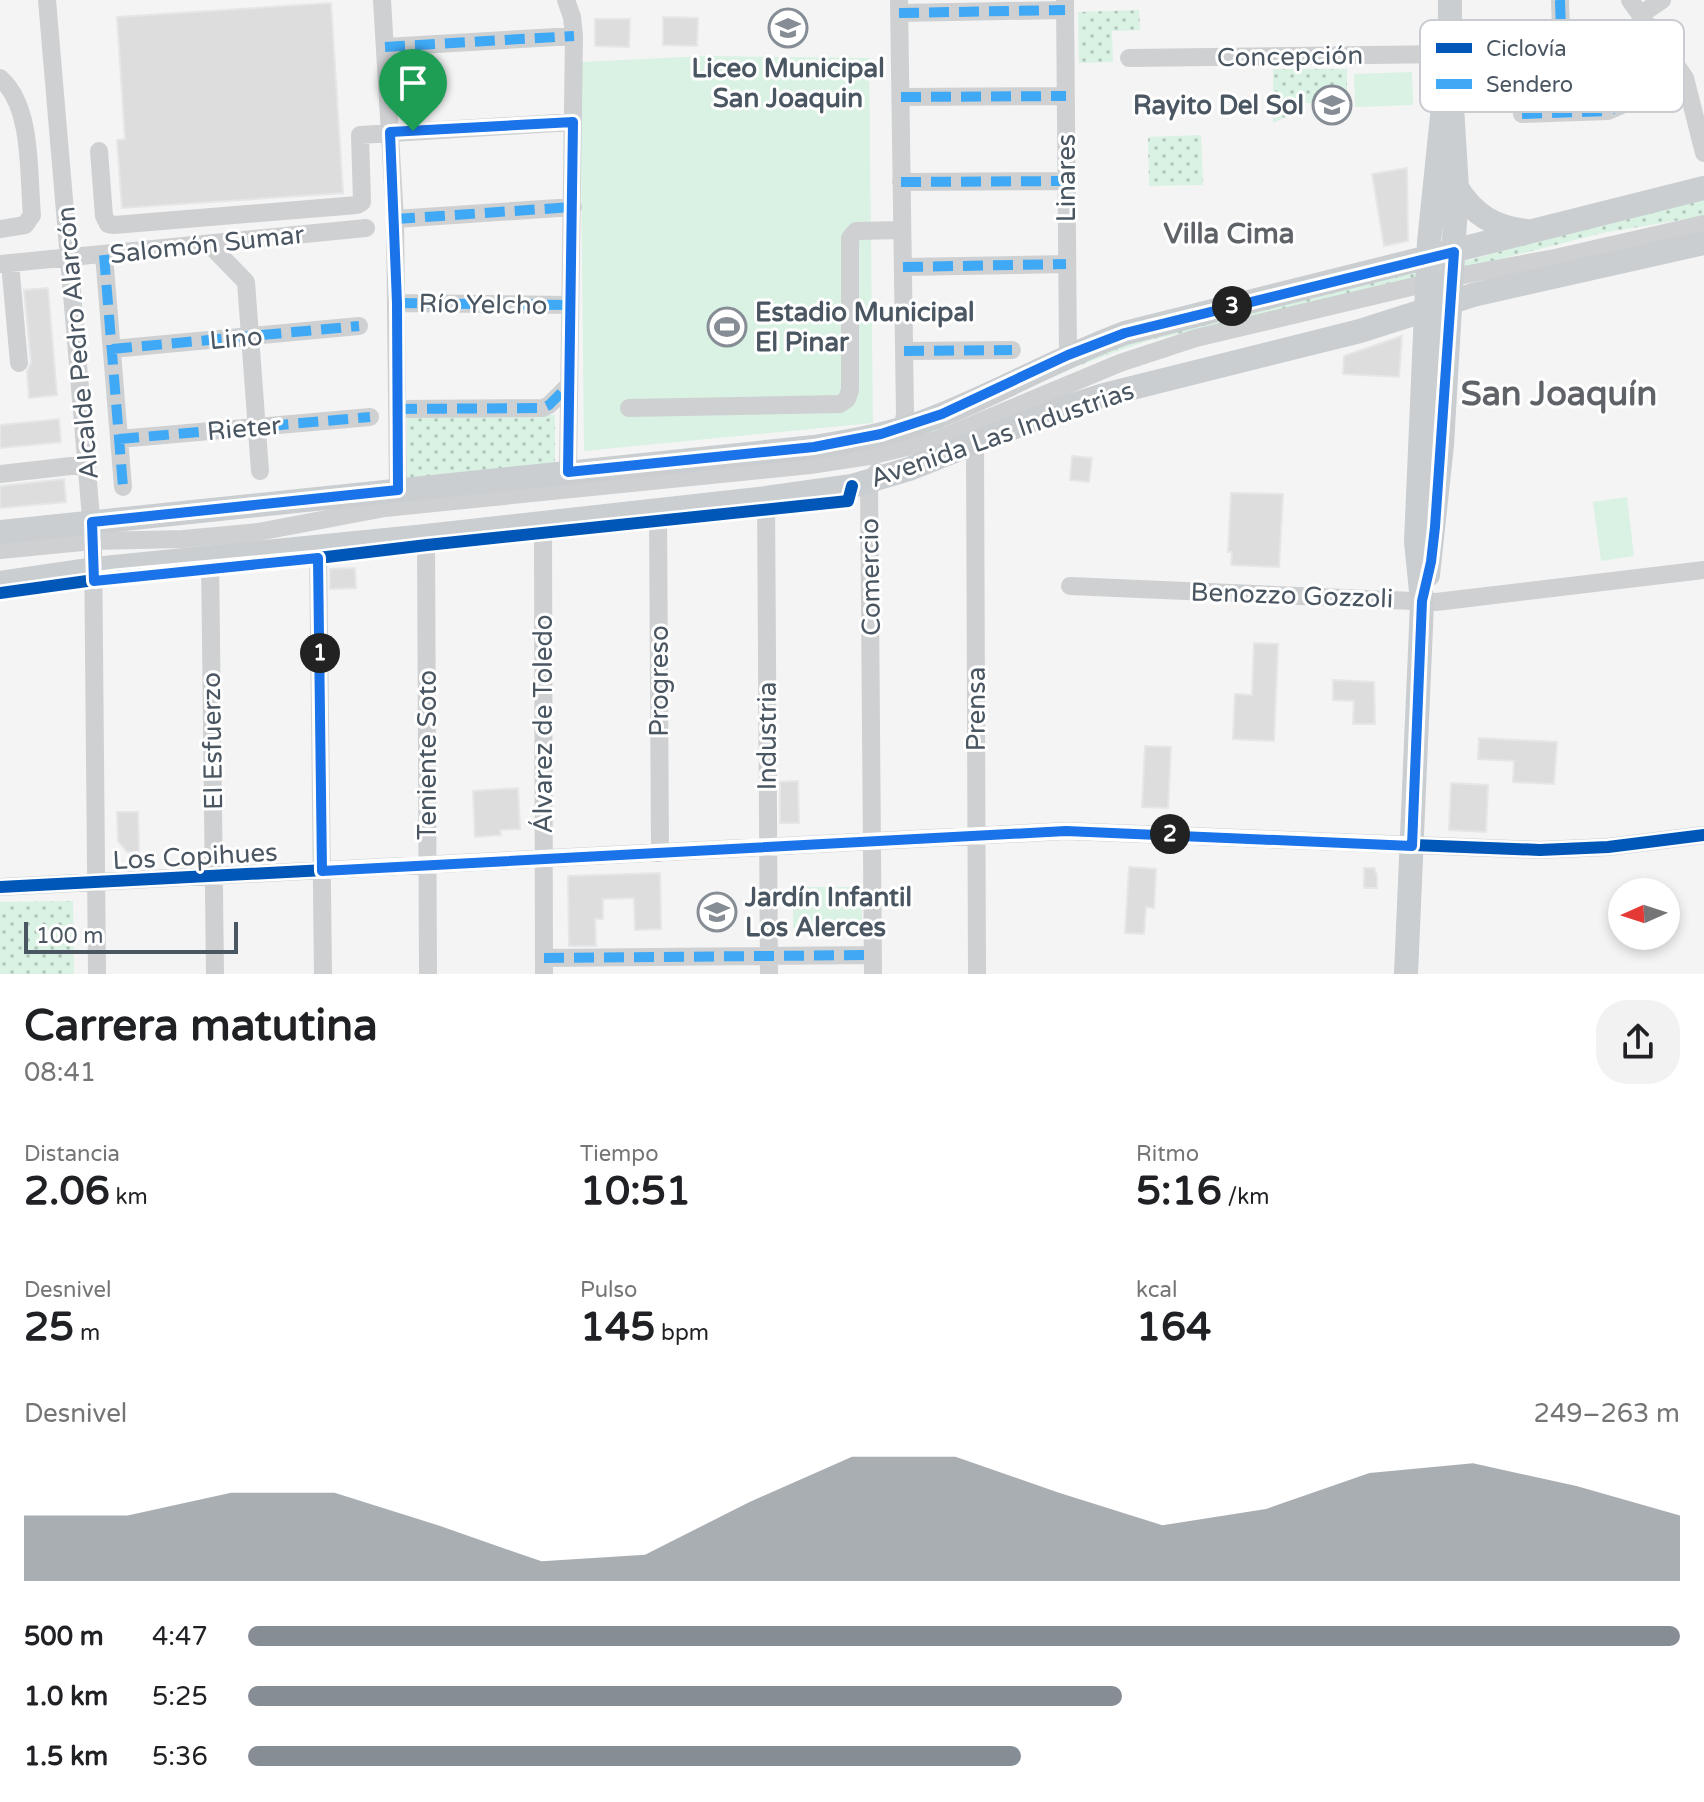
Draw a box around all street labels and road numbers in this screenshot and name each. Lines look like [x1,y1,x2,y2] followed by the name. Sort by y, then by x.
[1217,40,1363,73] street label: Concepción
[1051,134,1082,222] street label: Linares
[50,205,105,481] street label: Alcalde Pedro Alarcón
[108,219,306,270] street label: Salomón Sumar
[418,288,548,321] street label: Río Yelcho
[208,321,264,356] street label: Lino
[866,375,1138,494] street label: Avenida Las Industrias
[206,410,282,447] street label: Rieter
[854,518,887,636] street label: Comercio
[1190,576,1394,615] street label: Benozzo Gozzoli
[528,614,559,834] street label: Álvarez de Toledo
[644,625,675,737] street label: Progreso
[961,667,992,751] street label: Prensa
[412,670,443,840] street label: Teniente Soto
[196,672,229,810] street label: El Esfuerzo
[752,682,783,790] street label: Industria
[112,837,278,876] street label: Los Copihues

